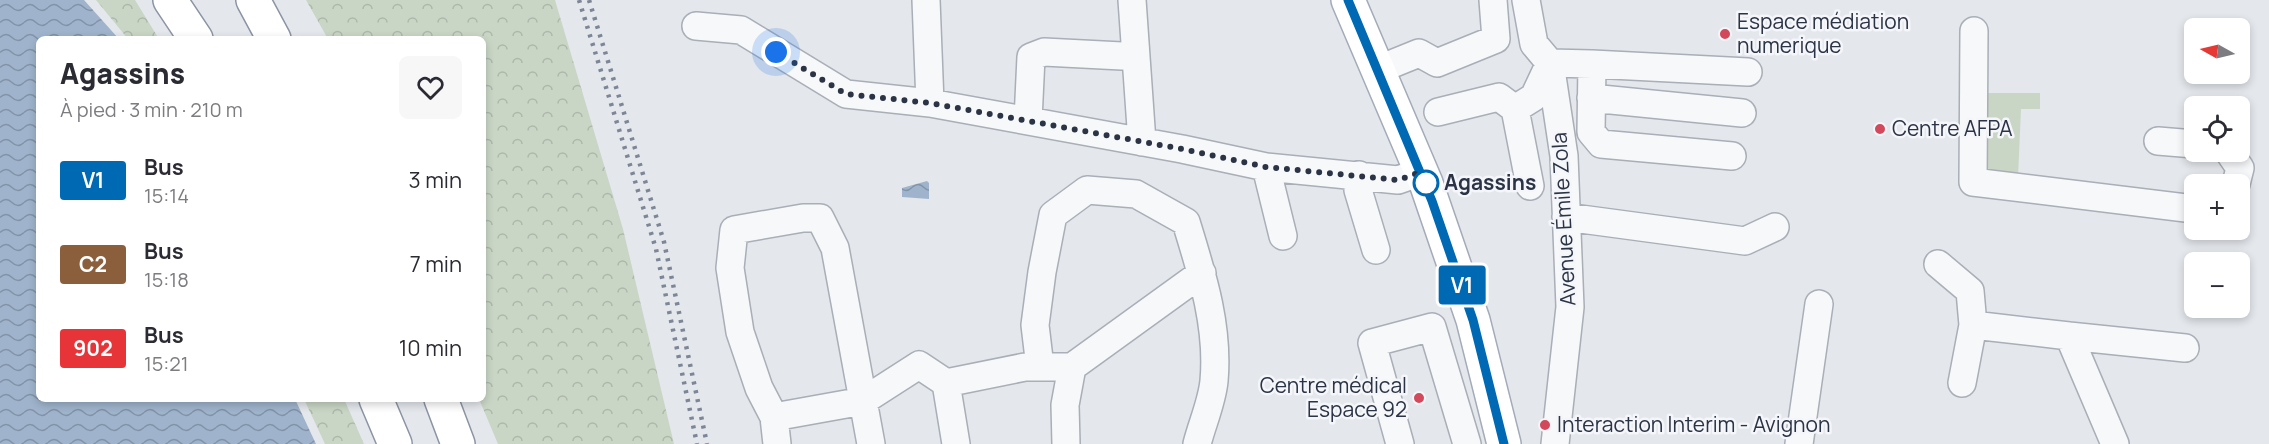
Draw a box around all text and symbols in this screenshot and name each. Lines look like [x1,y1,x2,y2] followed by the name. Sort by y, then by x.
[1737,7,1909,59] place label: Espace médiation numerique
[2184,18,2250,84] north arrow
[2184,18,2250,318] map controls
[1718,27,1732,41] marker: Espace médiation numerique
[761,37,791,67] your location
[60,54,185,92] text: Agassins
[399,56,462,119] button: heart
[60,96,243,123] text: À pied · 3 min · 210 m
[2184,96,2250,162] button: locate
[1892,114,2013,142] place label: Centre AFPA
[1873,122,1887,136] marker: Centre AFPA
[1544,131,1582,307] street label: Avenue Émile Zola
[144,152,184,182] text: Bus
[409,165,462,195] text: 3 min
[82,166,104,194] text: V1
[1444,168,1536,196] place label: Agassins
[1413,170,1439,196] marker: Agassins
[2184,174,2250,240] button: +
[144,182,189,209] text: 15:14
[144,236,184,266] text: Bus
[410,249,462,279] text: 7 min
[79,250,107,278] text: C2
[2184,252,2250,318] button: −
[144,266,189,293] text: 15:18
[1435,266,1489,304] line badge: V1
[1451,271,1473,299] text: V1
[144,320,184,350] text: Bus
[399,333,462,363] text: 10 min
[73,334,113,362] text: 902
[144,350,189,377] text: 15:21
[1260,371,1407,423] place label: Centre médical Espace 92
[1412,391,1426,405] marker: Centre médical Espace 92
[1557,410,1830,438] place label: Interaction Interim - Avignon
[1538,418,1552,432] marker: Interaction Interim - Avignon

